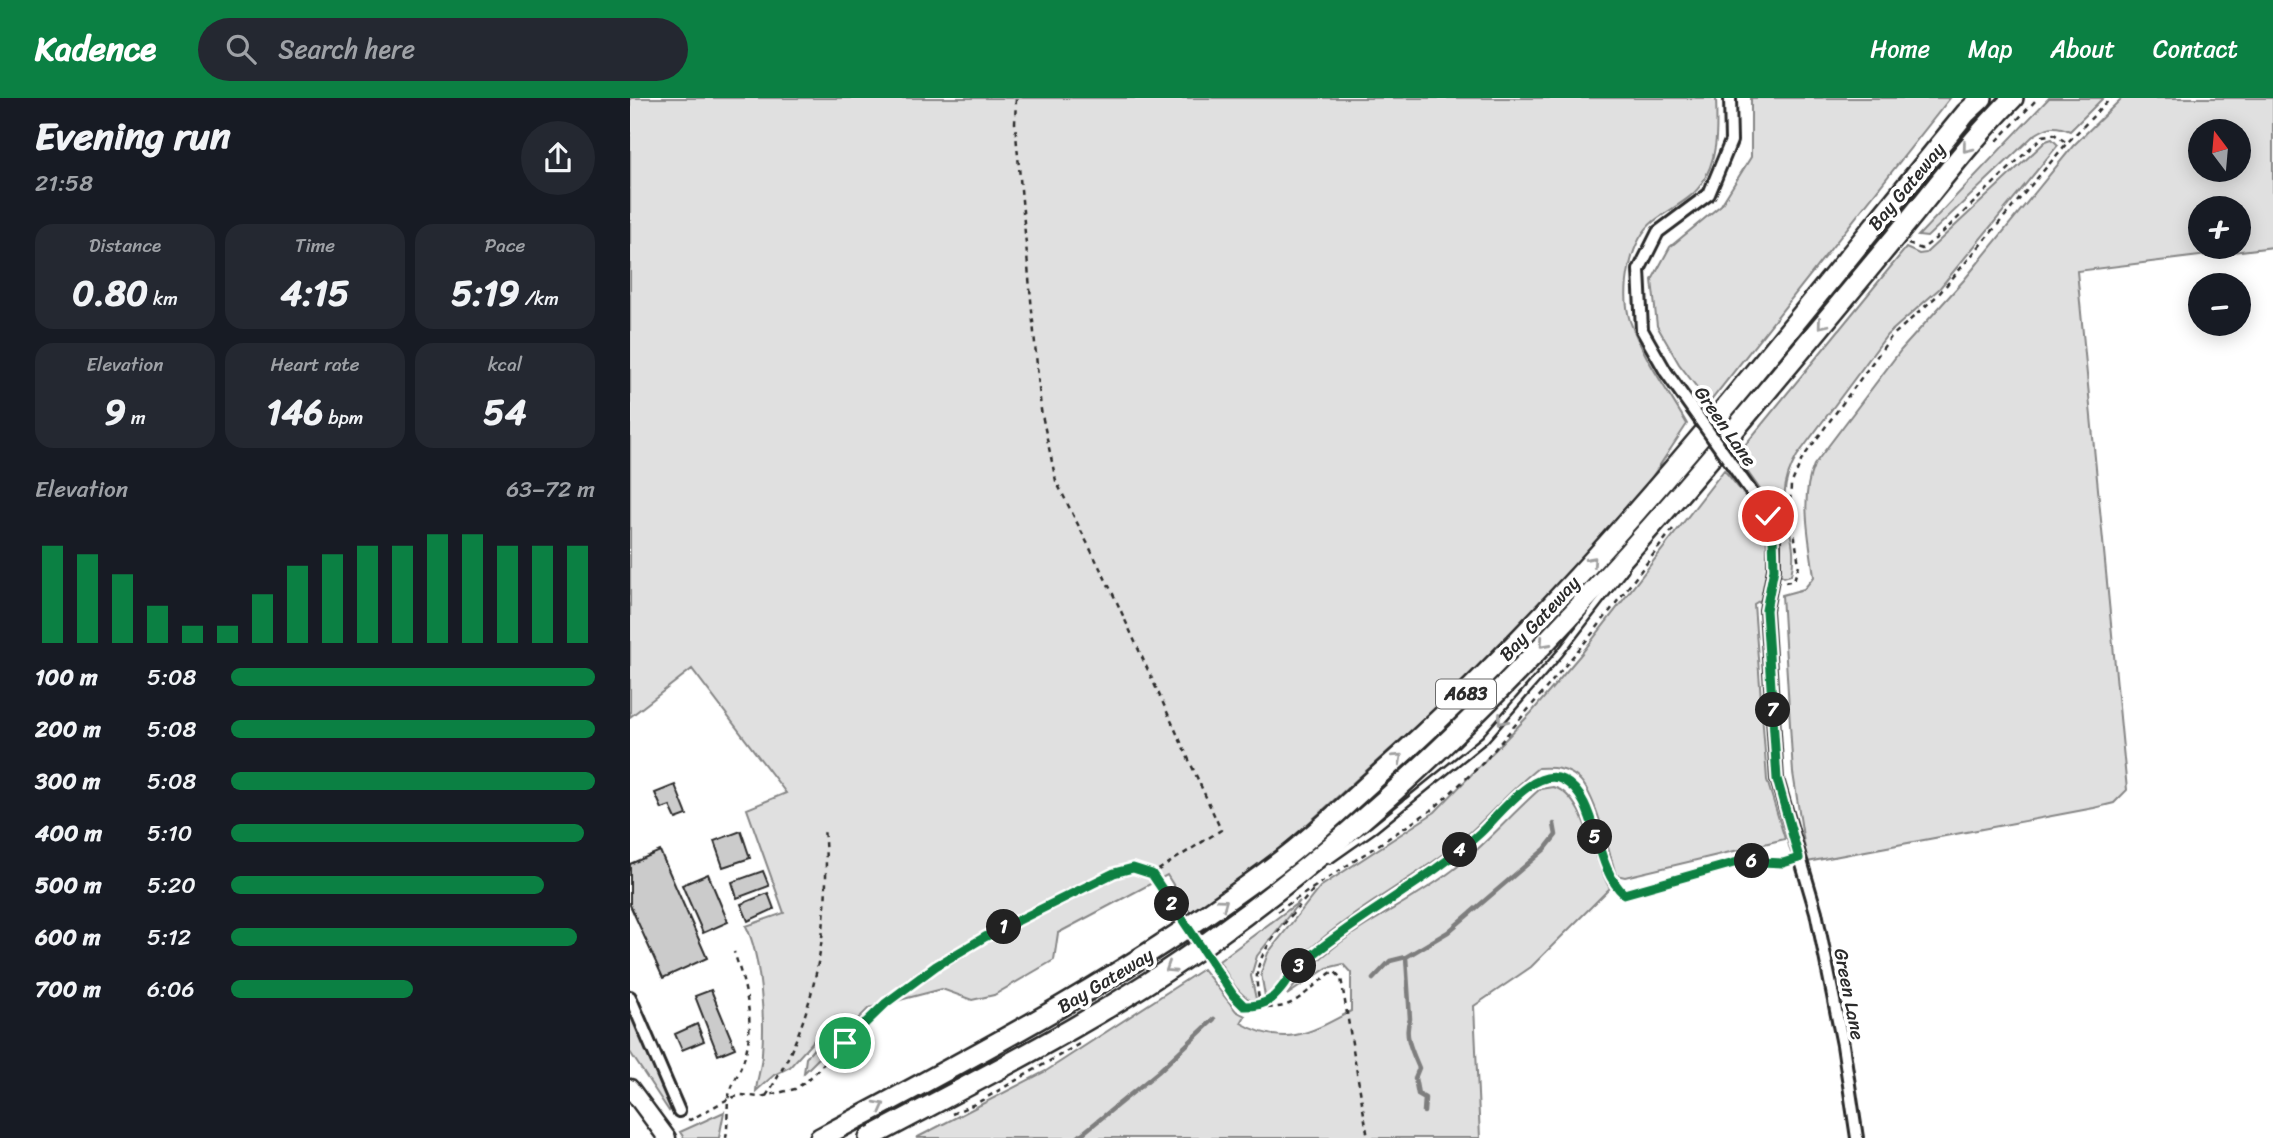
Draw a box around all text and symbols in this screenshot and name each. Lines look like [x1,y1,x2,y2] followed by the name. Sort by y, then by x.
[198,18,688,81] search box
[35,20,156,78] text: Kadence
[278,26,415,72] text: Search here
[1870,28,1930,70] text: Home
[1968,28,2012,70] text: Map
[2050,28,2115,70] text: About
[2153,28,2238,70] text: Contact
[222,30,260,68] icon: search
[35,103,231,170] text: Evening run
[2188,119,2250,182] north arrow
[2188,119,2251,336] map controls
[521,121,595,195] button: share
[1859,134,1954,238] street label: Bay Gateway
[1962,140,1975,153] one-way arrow
[35,163,93,204] text: 21:58
[2188,196,2251,259] button: +
[89,229,161,262] text: Distance
[295,229,335,262] text: Time
[485,229,525,262] text: Pace
[72,262,148,324] text: 0.80
[281,262,349,324] text: 4:15
[451,262,520,324] text: 5:19
[2188,273,2251,336] button: −
[148,282,178,315] text: km
[520,282,559,315] text: /km
[1818,315,1830,328] one-way arrow
[87,348,163,381] text: Elevation
[270,348,360,381] text: Heart rate
[488,348,522,381] text: kcal
[1685,379,1766,474] street label: Green Lane
[104,381,126,443] text: 9
[267,381,323,443] text: 146
[483,381,527,443] text: 54
[126,401,146,434] text: m
[323,401,363,434] text: bpm
[35,469,128,510] text: Elevation
[506,469,595,510] text: 63–72 m
[1738,486,1798,546] pin
[1749,497,1787,535] icon: check
[1584,556,1596,569] one-way arrow
[1491,568,1588,669] street label: Bay Gateway
[1540,635,1552,648] one-way arrow
[35,657,98,698] text: 100 m
[147,657,196,698] text: 5:08
[1436,680,1496,708] road number: A683
[1756,692,1790,728] pin: 7
[1767,693,1778,726] text: 7
[35,709,101,750] text: 200 m
[147,709,196,750] text: 5:08
[1498,711,1510,724] one-way arrow
[1390,754,1403,766] one-way arrow
[35,761,100,802] text: 300 m
[147,761,196,802] text: 5:08
[35,813,102,854] text: 400 m
[147,813,192,854] text: 5:10
[1578,820,1612,854] pin: 5
[1589,820,1600,853] text: 5
[1442,832,1478,868] pin: 4
[1454,833,1465,866] text: 4
[1734,844,1770,878] pin: 6
[1746,844,1757,877] text: 6
[35,865,102,906] text: 500 m
[147,865,196,906] text: 5:20
[1154,886,1190,922] pin: 2
[1166,887,1177,920] text: 2
[1215,899,1228,911] one-way arrow
[986,910,1022,944] pin: 1
[999,910,1008,943] text: 1
[35,917,101,958] text: 600 m
[147,917,191,958] text: 5:12
[1051,938,1160,1022] street label: Bay Gateway
[1824,945,1875,1043] street label: Green Lane
[1282,948,1316,984] pin: 3
[1293,949,1304,982] text: 3
[1164,959,1177,972] one-way arrow
[35,969,101,1010] text: 700 m
[147,969,195,1010] text: 6:06
[815,1013,875,1073] pin
[826,1024,864,1062] icon: arrive
[873,1101,885,1114] one-way arrow

